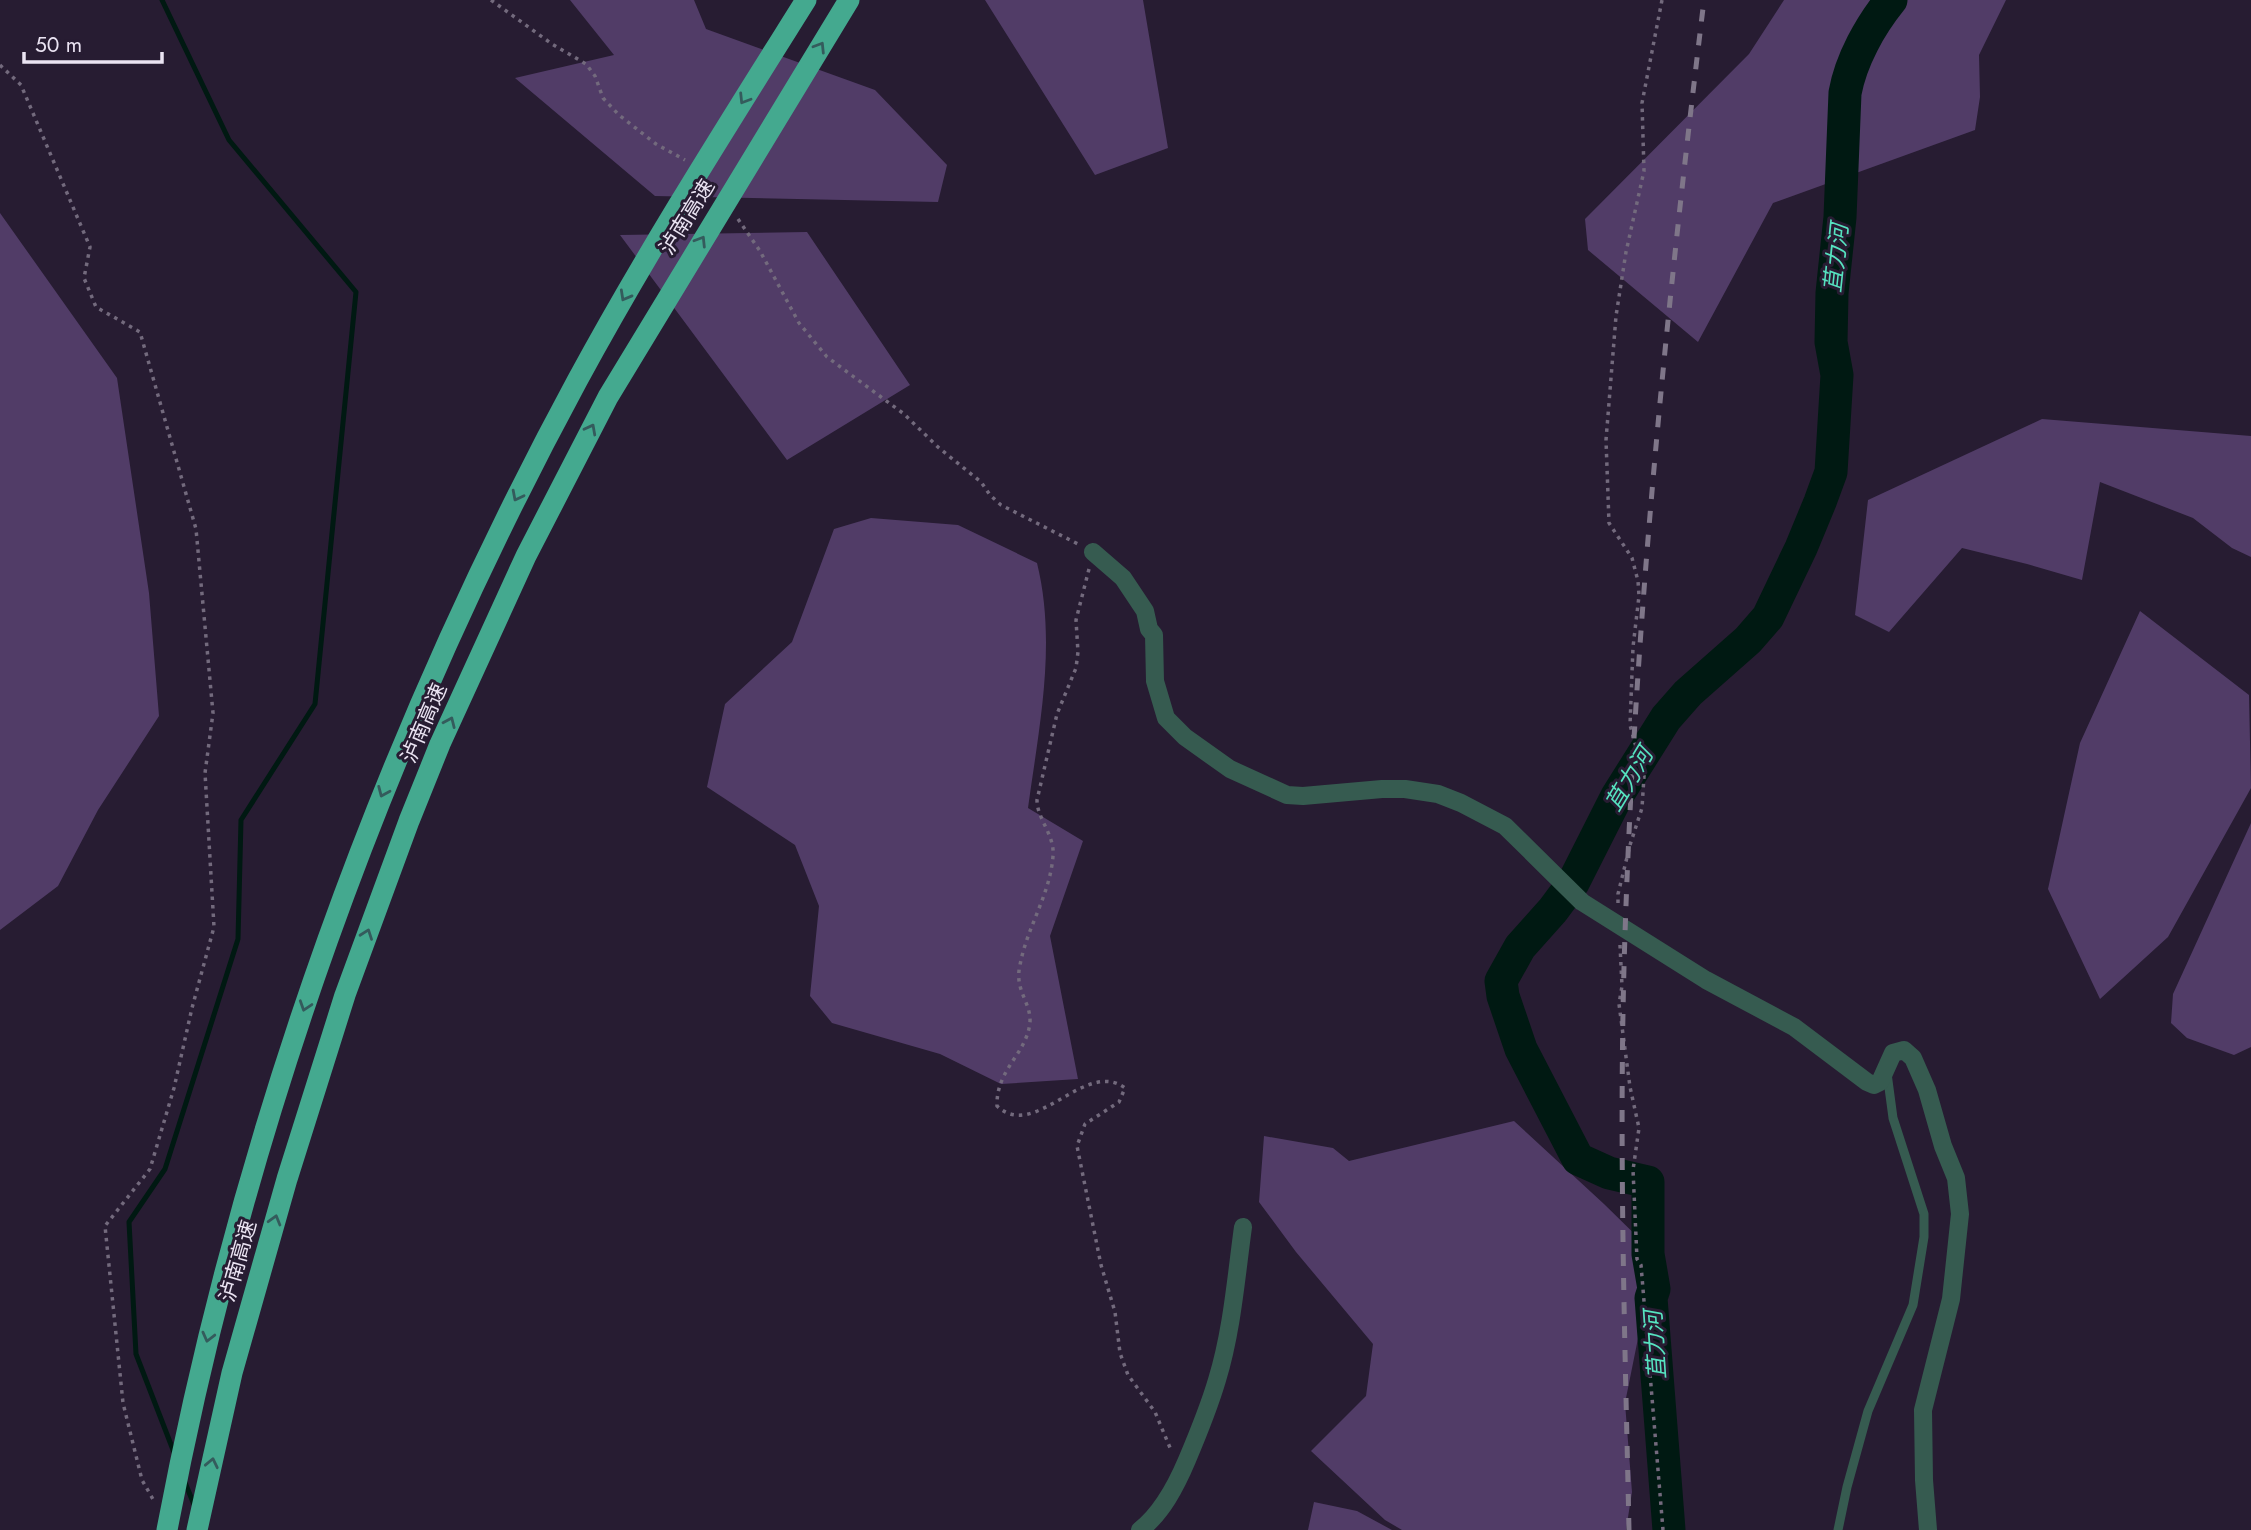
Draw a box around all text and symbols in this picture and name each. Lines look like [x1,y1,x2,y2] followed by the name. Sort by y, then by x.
[24,21,163,65] scale bar
[35,30,82,60] text: 50 m
[812,41,825,54] one-way arrow
[740,92,753,105] one-way arrow
[652,173,722,261] street label: 泸南高速
[1815,218,1857,294] water label: 苴力河
[693,235,706,248] one-way arrow
[620,288,633,301] one-way arrow
[583,424,596,436] one-way arrow
[512,489,526,501] one-way arrow
[394,678,454,768] street label: 泸南高速
[442,717,456,730] one-way arrow
[1597,737,1663,817] water label: 苴力河
[377,786,391,798] one-way arrow
[359,929,373,941] one-way arrow
[299,999,313,1012] one-way arrow
[266,1215,281,1227] one-way arrow
[212,1216,264,1306] street label: 泸南高速
[1635,1305,1674,1381] water label: 苴力河
[202,1331,216,1343] one-way arrow
[204,1457,219,1469] one-way arrow

